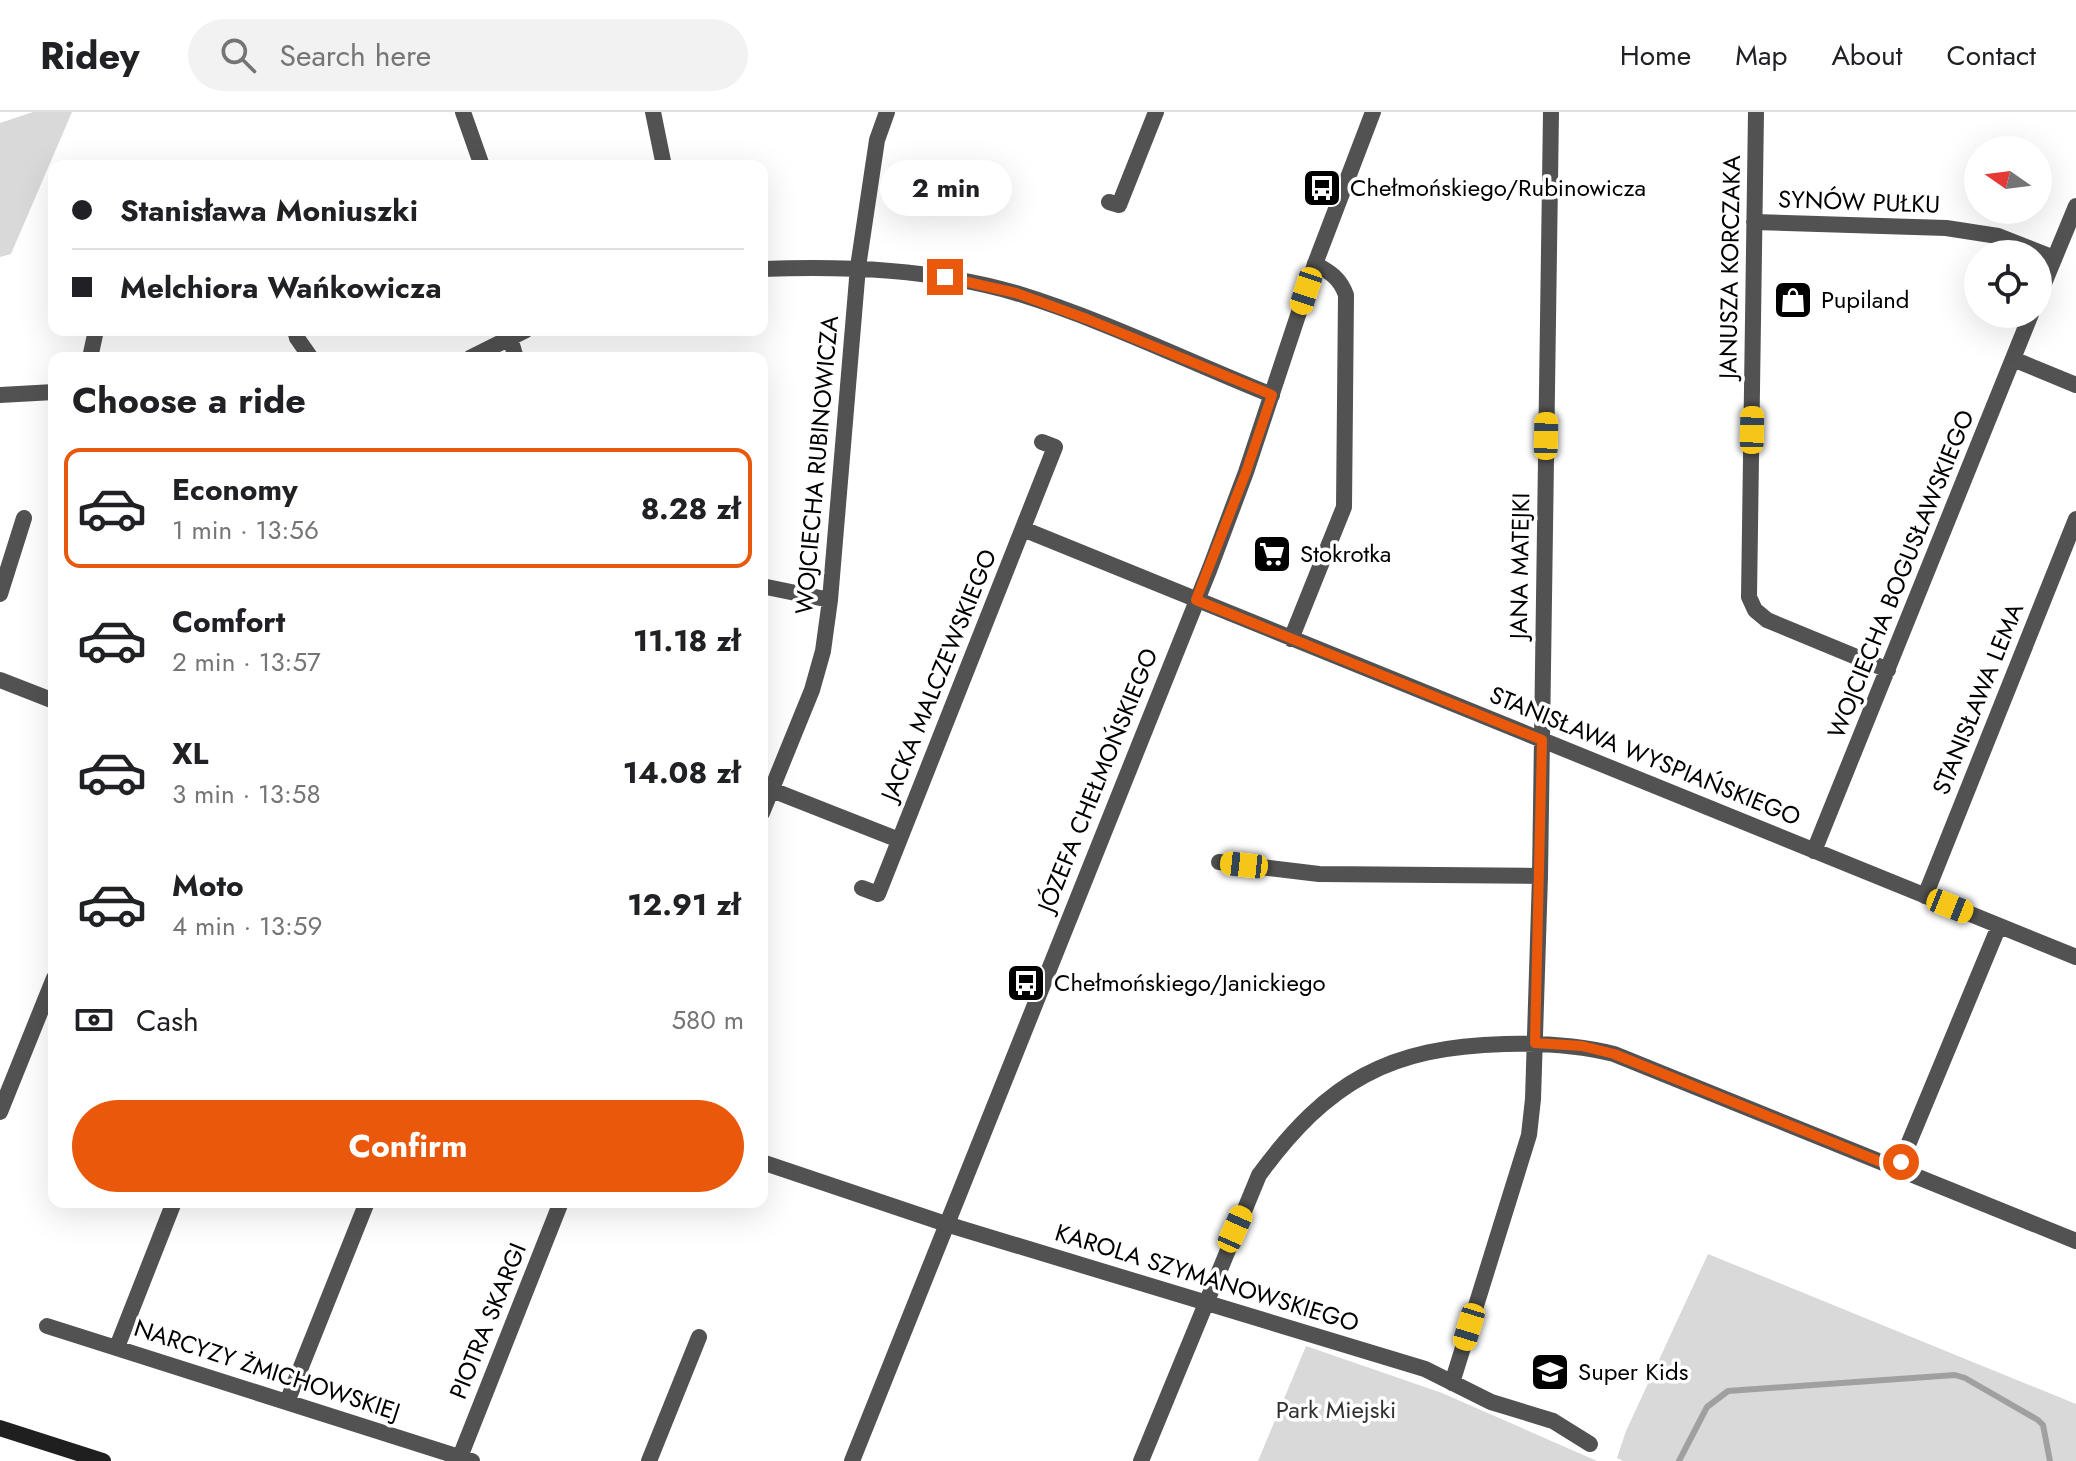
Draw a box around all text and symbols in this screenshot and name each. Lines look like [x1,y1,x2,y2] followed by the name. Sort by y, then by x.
[188,19,748,91] search box
[40,28,140,83] text: Ridey
[216,33,260,77] icon: search
[280,34,431,77] text: Search here
[1620,35,1691,76] text: Home
[1735,35,1787,76] text: Map
[1831,35,1903,76] text: About
[1947,35,2036,76] text: Contact
[1964,136,2052,224] north arrow
[1964,136,2052,328] map controls
[1710,155,1749,382] street label: JANUSZA KORCZAKA
[879,161,1011,217] callout: 2 min
[1301,167,1343,209] bus stop icon: Chełmońskiego/Rubinowicza
[912,169,980,207] text: 2 min
[1350,170,1646,205] place label: Chełmońskiego/Rubinowicza
[1777,181,1941,222] street label: SYNÓW PUŁKU
[120,189,418,232] text: Stanisława Moniuszki
[1964,240,2052,328] button: locate
[927,259,963,295] route end
[1287,264,1325,318] car
[120,266,442,309] text: Melchiora Wańkowicza
[1772,279,1814,321] shop icon: Pupiland
[1821,282,1910,317] place label: Pupiland
[786,314,847,616] street label: WOJCIECHA RUBINOWICZA
[72,374,306,426] text: Choose a ride
[1818,404,1983,743] street label: WOJCIECHA BOGUSŁAWSKIEGO
[1740,406,1764,454] car
[1534,412,1558,460] car
[172,468,298,511] text: Economy
[76,472,148,544] icon: car
[641,487,740,530] text: 8.28 zł
[1501,492,1538,642] street label: JANA MATEJKI
[172,511,319,549] text: 1 min · 13:56
[1251,533,1293,575] supermarket icon: Stokrotka
[1300,536,1391,571] place label: Stokrotka
[871,544,1005,809] street label: JACKA MALCZEWSKIEGO
[1923,598,2032,800] street label: STANISŁAWA LEMA
[172,600,285,643] text: Comfort
[76,604,148,676] icon: car
[633,619,740,662] text: 11.18 zł
[172,643,321,681] text: 2 min · 13:57
[1027,643,1167,920] street label: JÓZEFA CHEŁMOŃSKIEGO
[1484,677,1806,834] street label: STANISŁAWA WYSPIAŃSKIEGO
[172,732,208,775] text: XL
[76,736,148,808] icon: car
[623,751,740,794] text: 14.08 zł
[172,775,321,813] text: 3 min · 13:58
[1219,851,1269,879] car
[172,864,244,907] text: Moto
[76,868,148,940] icon: car
[627,883,740,926] text: 12.91 zł
[1923,886,1977,926] car
[172,907,322,945] text: 4 min · 13:59
[1005,962,1047,1004] bus stop icon: Chełmońskiego/Janickiego
[1054,965,1326,1000] place label: Chełmońskiego/Janickiego
[72,998,116,1042] icon: cash
[136,999,199,1042] text: Cash
[671,1001,744,1039] text: 580 m
[72,1100,744,1192] button: Confirm
[1883,1144,1919,1180] route start
[1214,1202,1256,1256] car
[1051,1215,1363,1340] street label: KAROLA SZYMANOWSKIEGO
[440,1238,535,1404] street label: PIOTRA SKARGI
[1451,1301,1487,1353] car
[130,1310,405,1429] street label: NARCYZY ŻMICHOWSKIEJ
[1529,1351,1571,1393] school or university icon: Super Kids
[1578,1354,1688,1389] place label: Super Kids
[1276,1392,1396,1427] park label: Park Miejski

